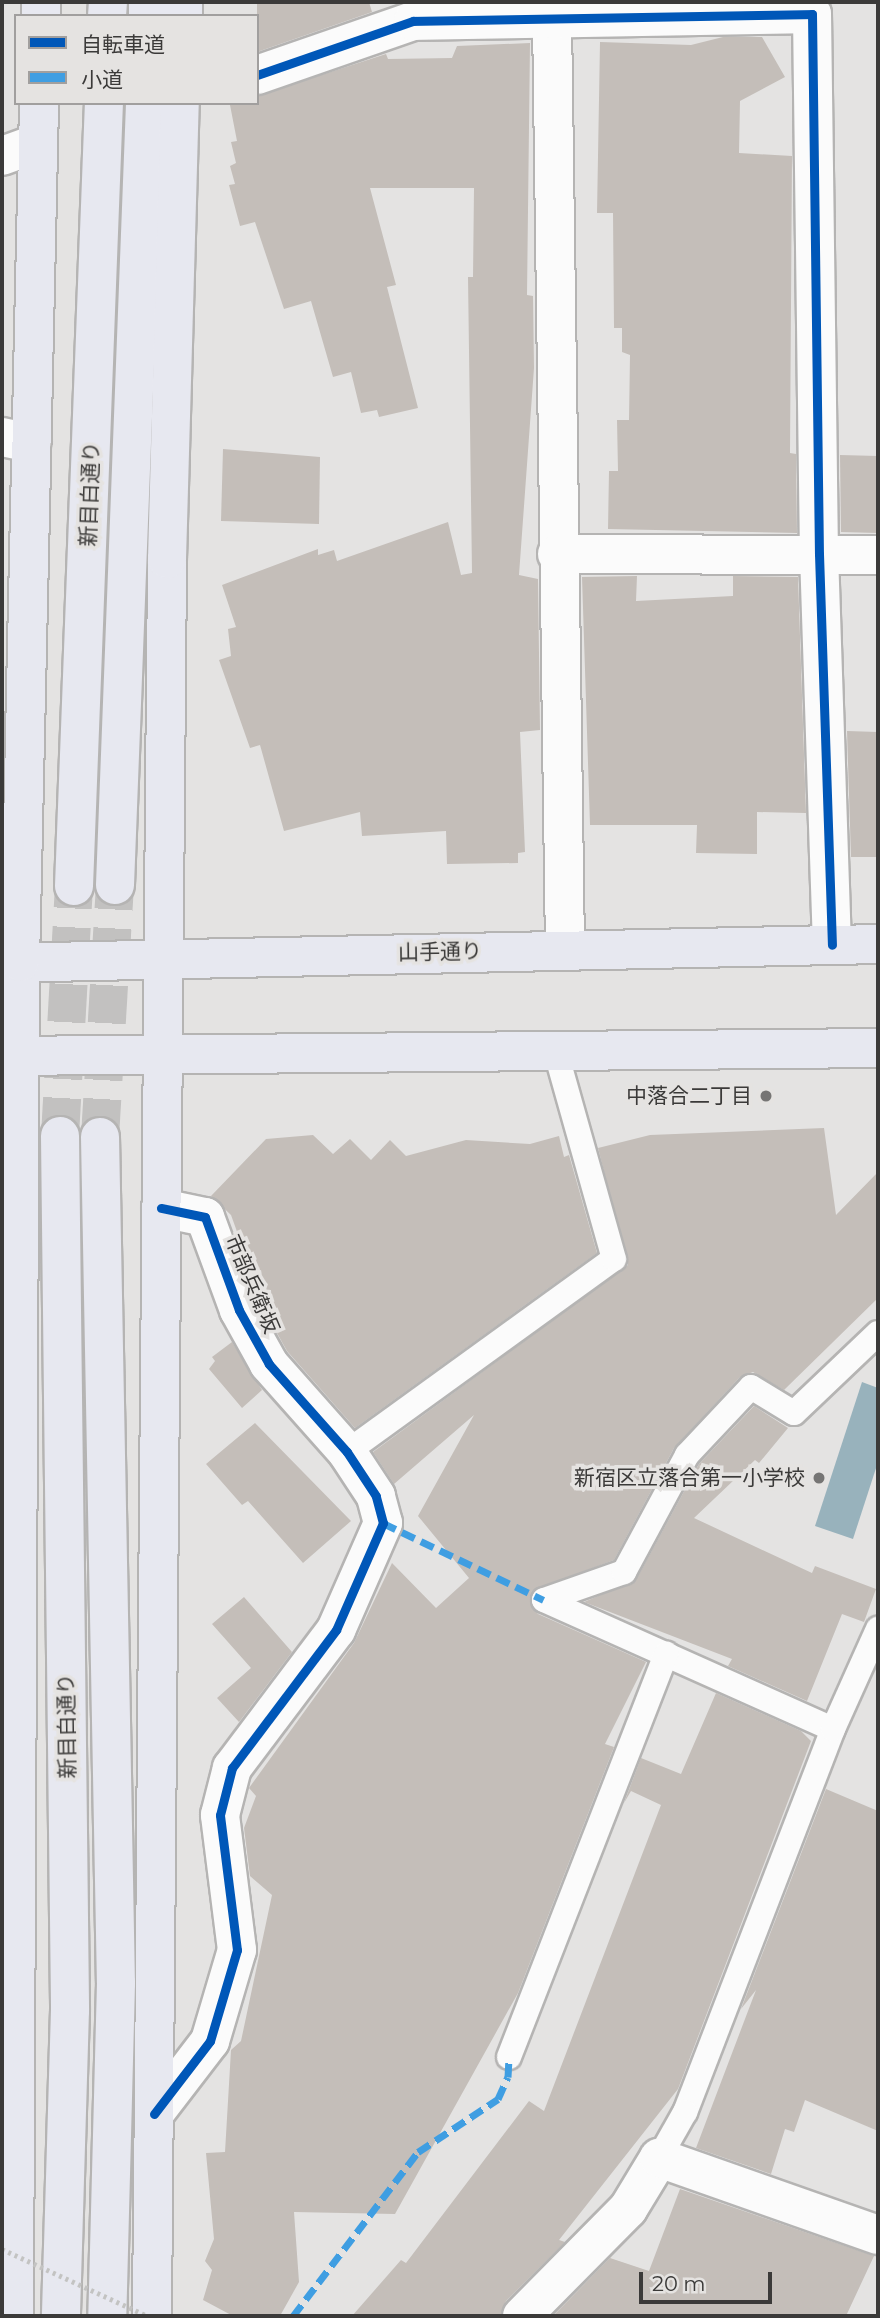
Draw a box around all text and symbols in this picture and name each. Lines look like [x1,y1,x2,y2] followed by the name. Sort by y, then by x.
[14,14,259,105] legend
[81,32,165,57] text: 自転車道
[81,67,123,92] text: 小道
[76,441,104,547] street label: 新目白通り
[398,939,482,965] street label: 山手通り
[626,1083,752,1109] place label: 中落合二丁目
[758,1088,774,1104] marker: 中落合二丁目
[220,1231,284,1337] street label: 市部兵衛坂
[574,1465,805,1491] place label: 新宿区立落合第一小学校
[811,1470,827,1486] marker: 新宿区立落合第一小学校
[53,1673,81,1779] street label: 新目白通り
[642,2258,775,2302] scale bar
[652,2271,706,2296] text: 20 m

